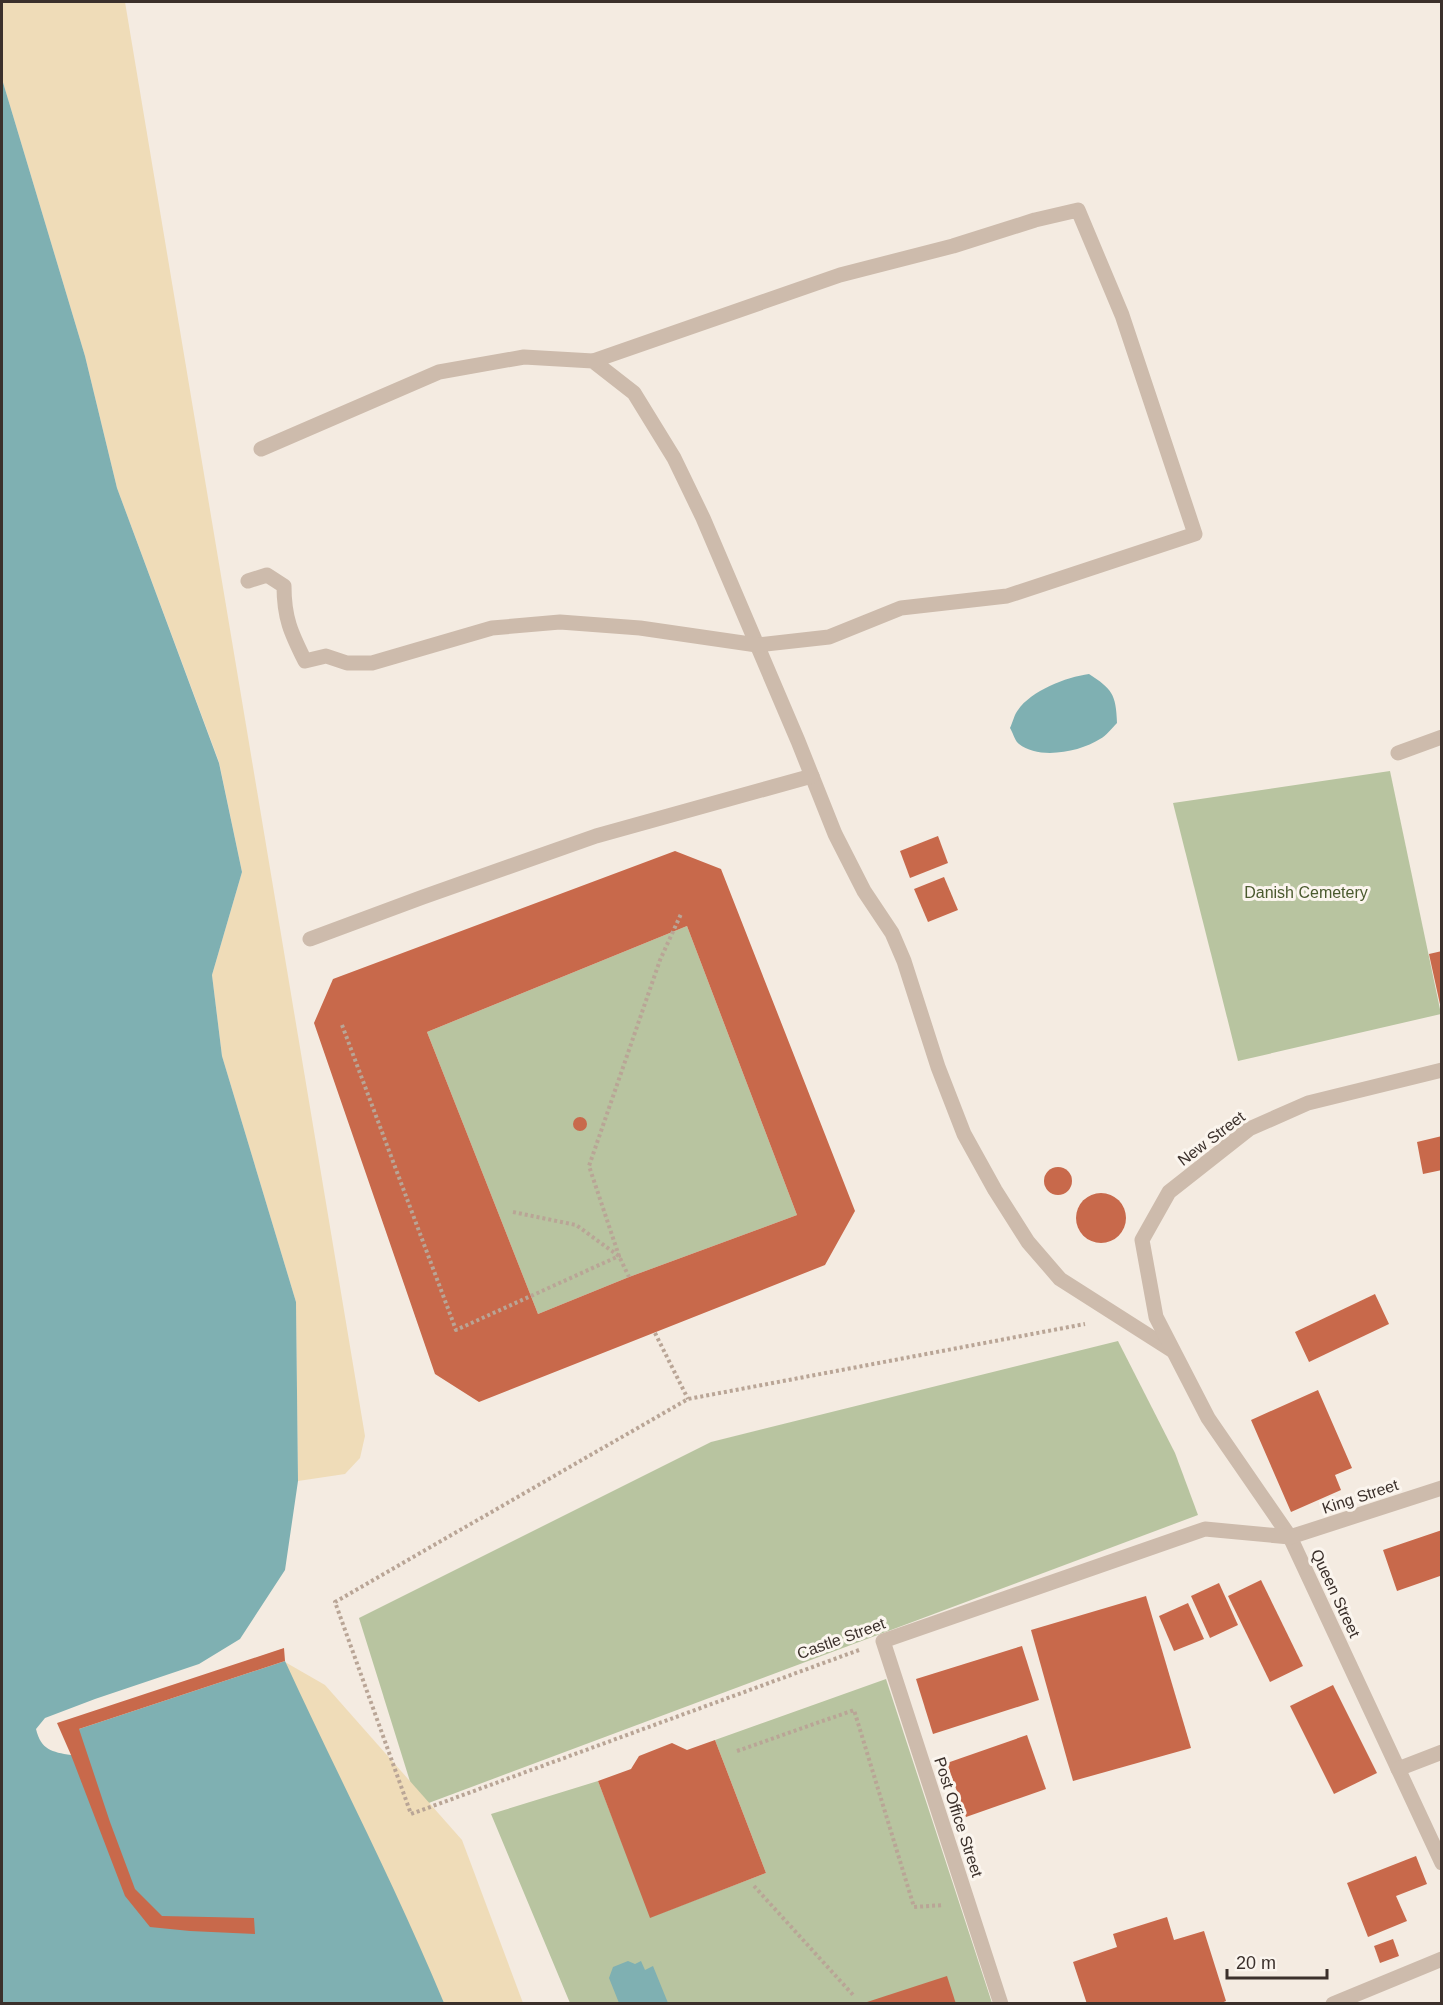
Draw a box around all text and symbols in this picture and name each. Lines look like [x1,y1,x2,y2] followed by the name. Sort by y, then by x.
[1244,884,1368,901] park label: Danish Cemetery
[1175,1107,1248,1169] street label: New Street
[1320,1476,1401,1517] street label: King Street
[1308,1546,1364,1640] street label: Queen Street
[795,1614,888,1662] street label: Castle Street
[931,1755,986,1880] street label: Post Office Street
[1227,1942,1328,1980] scale bar
[1236,1953,1276,1973] text: 20 m

